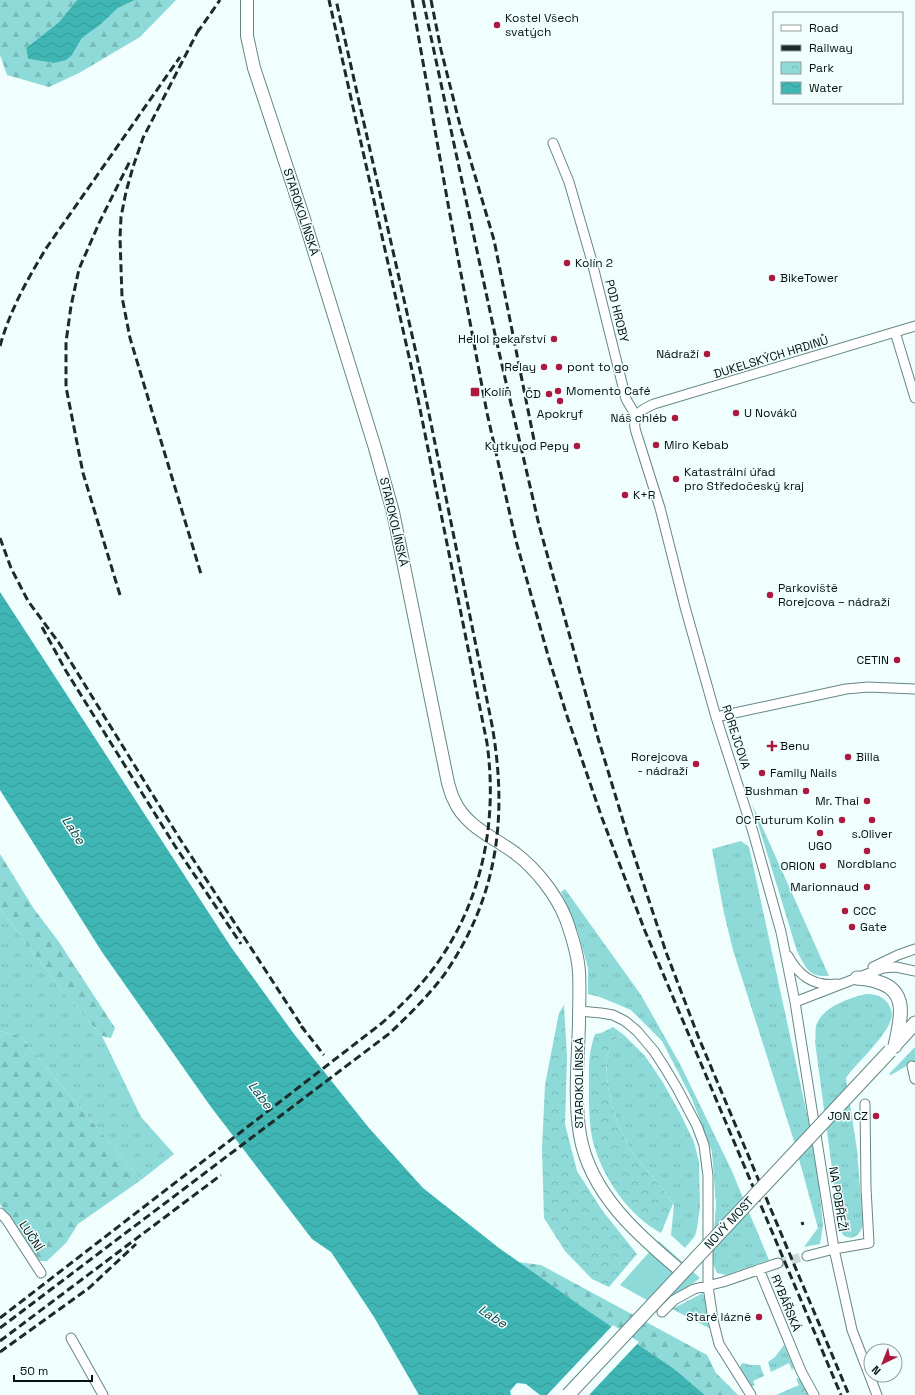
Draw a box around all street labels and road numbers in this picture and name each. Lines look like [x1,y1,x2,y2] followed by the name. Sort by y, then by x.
[279,166,323,258] street label: STAROKOLÍNSKÁ
[601,278,633,345] street label: POD HROBY
[712,332,830,382] street label: DUKELSKÝCH HRDINŮ
[376,476,412,569] street label: STAROKOLÍNSKÁ
[718,703,754,772] street label: ROREJCOVA
[571,1037,587,1128] street label: STAROKOLÍNSKÁ
[825,1165,851,1233] street label: NA POBŘEŽÍ
[701,1193,757,1253] street label: NOVÝ MOST
[15,1218,47,1254] street label: LUČNÍ
[767,1272,805,1334] street label: RYBÁŘSKÁ

